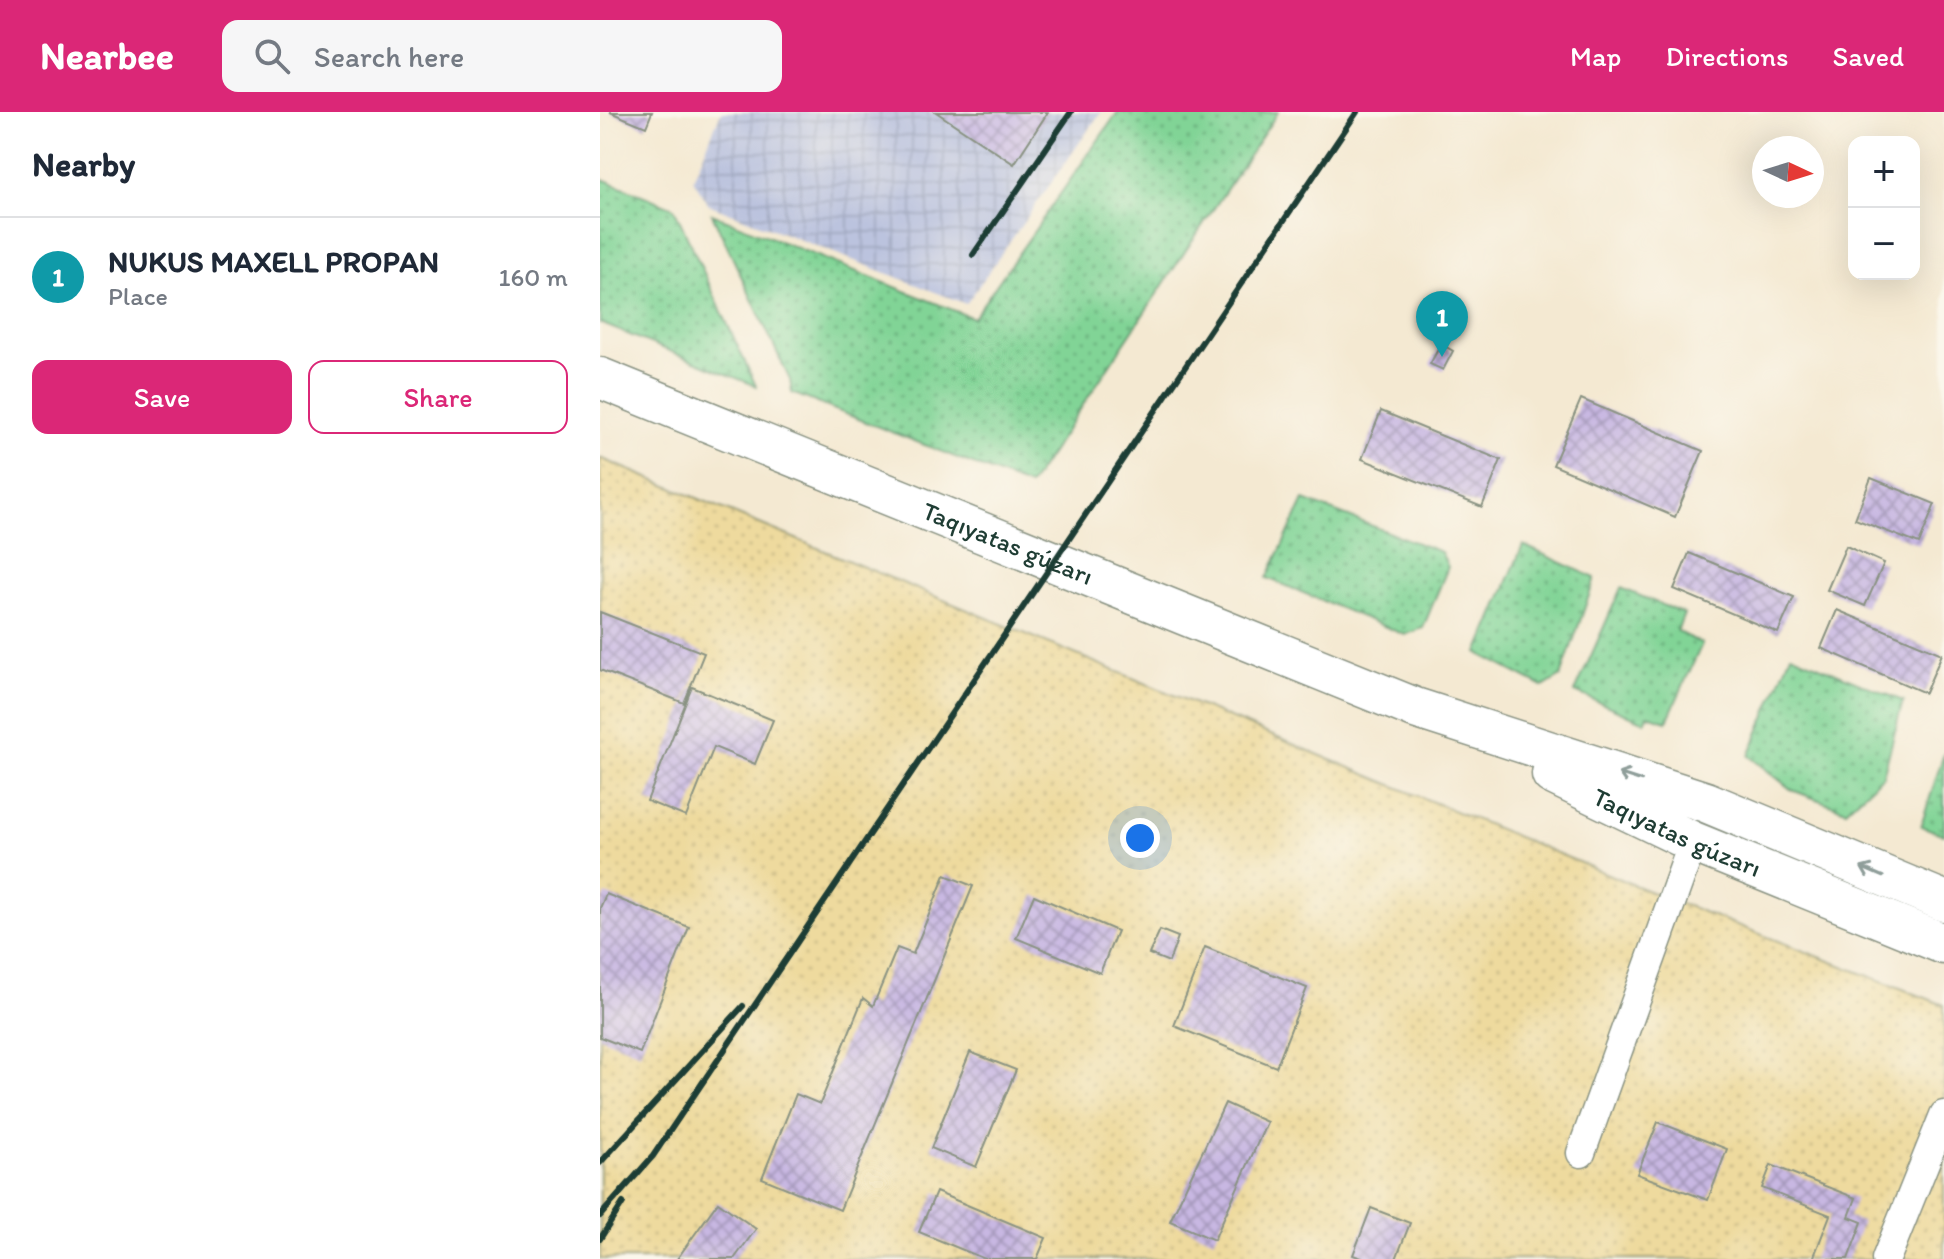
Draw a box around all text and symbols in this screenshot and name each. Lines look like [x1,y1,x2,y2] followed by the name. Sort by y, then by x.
[222,20,782,92] search box
[40,33,174,79] text: Nearbee
[250,34,294,78] icon: search
[314,38,464,75] text: Search here
[1570,39,1621,73] text: Map
[1665,39,1789,73] text: Directions
[1833,39,1904,73] text: Saved
[1752,136,1824,208] north arrow
[1848,136,1920,280] map controls
[1848,136,1920,208] button: +
[32,144,135,185] text: Nearby
[1848,208,1920,280] button: −
[108,243,439,280] text: NUKUS MAXELL PROPAN
[52,261,64,293] text: 1
[498,261,568,293] text: 160 m
[108,280,168,312] text: Place
[1416,291,1468,357] pin: 1
[32,360,292,434] button: Save
[308,360,568,434] button: Share
[918,494,1098,592] street label: Taqıyatas gúzarı
[1617,769,1642,784] one-way arrow
[1588,780,1766,884] street label: Taqıyatas gúzarı
[1120,818,1160,858] your location
[1860,863,1885,878] one-way arrow

